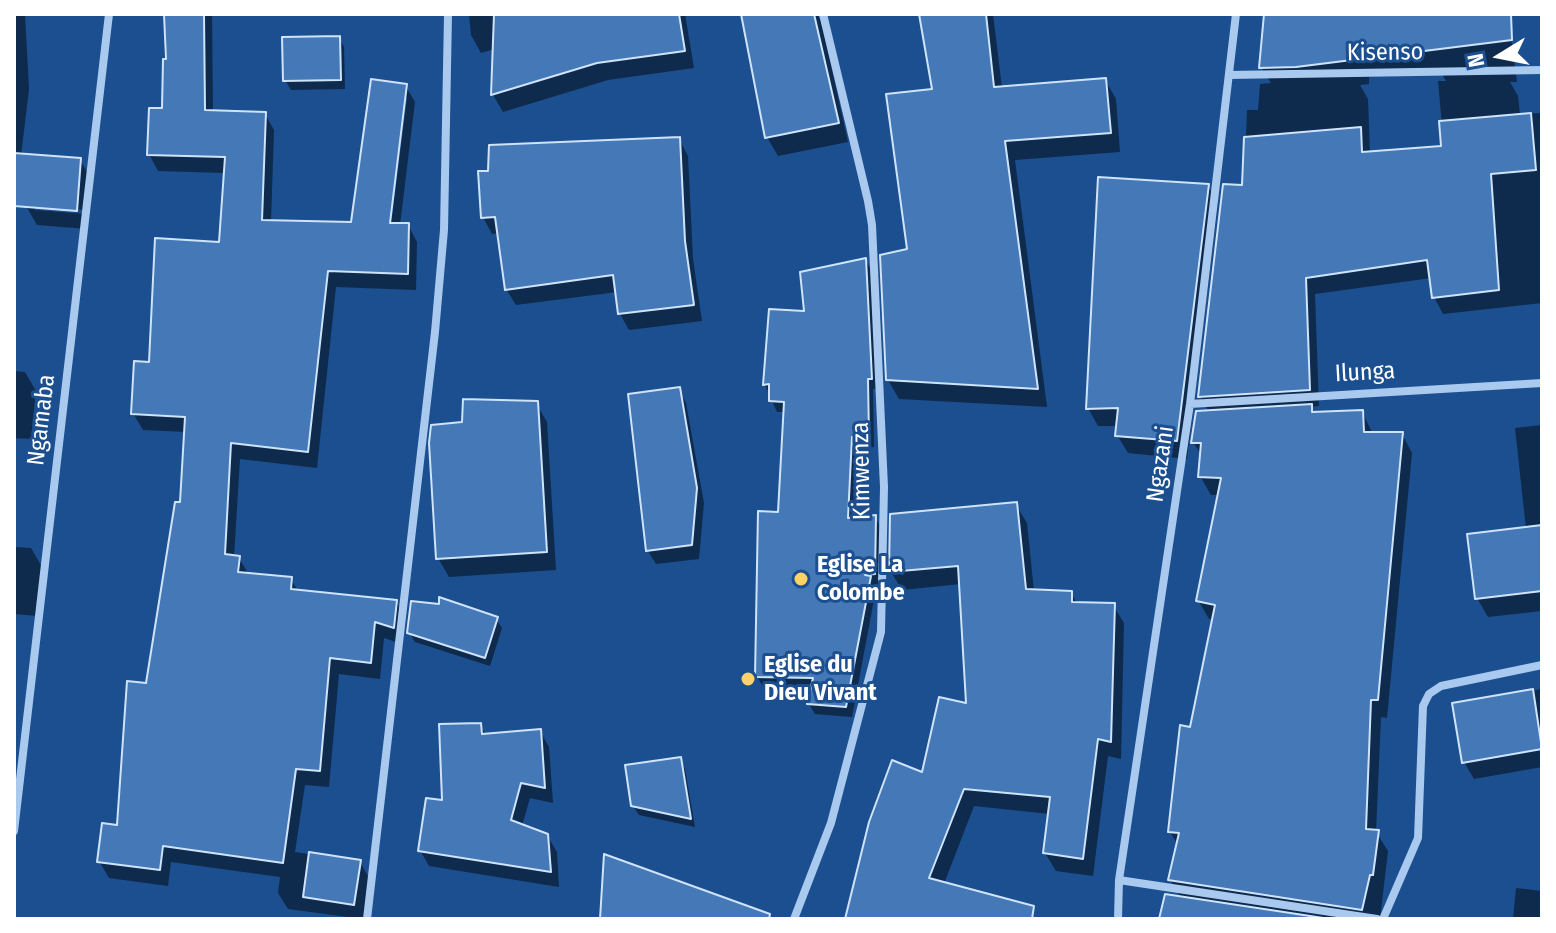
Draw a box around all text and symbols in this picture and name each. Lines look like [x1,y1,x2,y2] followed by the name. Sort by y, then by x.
[1460,16,1540,96] north arrow
[1347,38,1423,68] street label: Kisenso
[1461,51,1490,69] text: N
[1334,357,1396,389] street label: Ilunga
[22,373,62,467] street label: Ngamaba
[847,422,877,520] street label: Kimwenza
[1141,424,1181,504] street label: Ngazani
[817,551,905,607] place label: Eglise La Colombe
[792,570,810,588] marker: Eglise La Colombe
[764,651,877,707] place label: Eglise du Dieu Vivant
[739,670,757,688] marker: Eglise du Dieu Vivant

